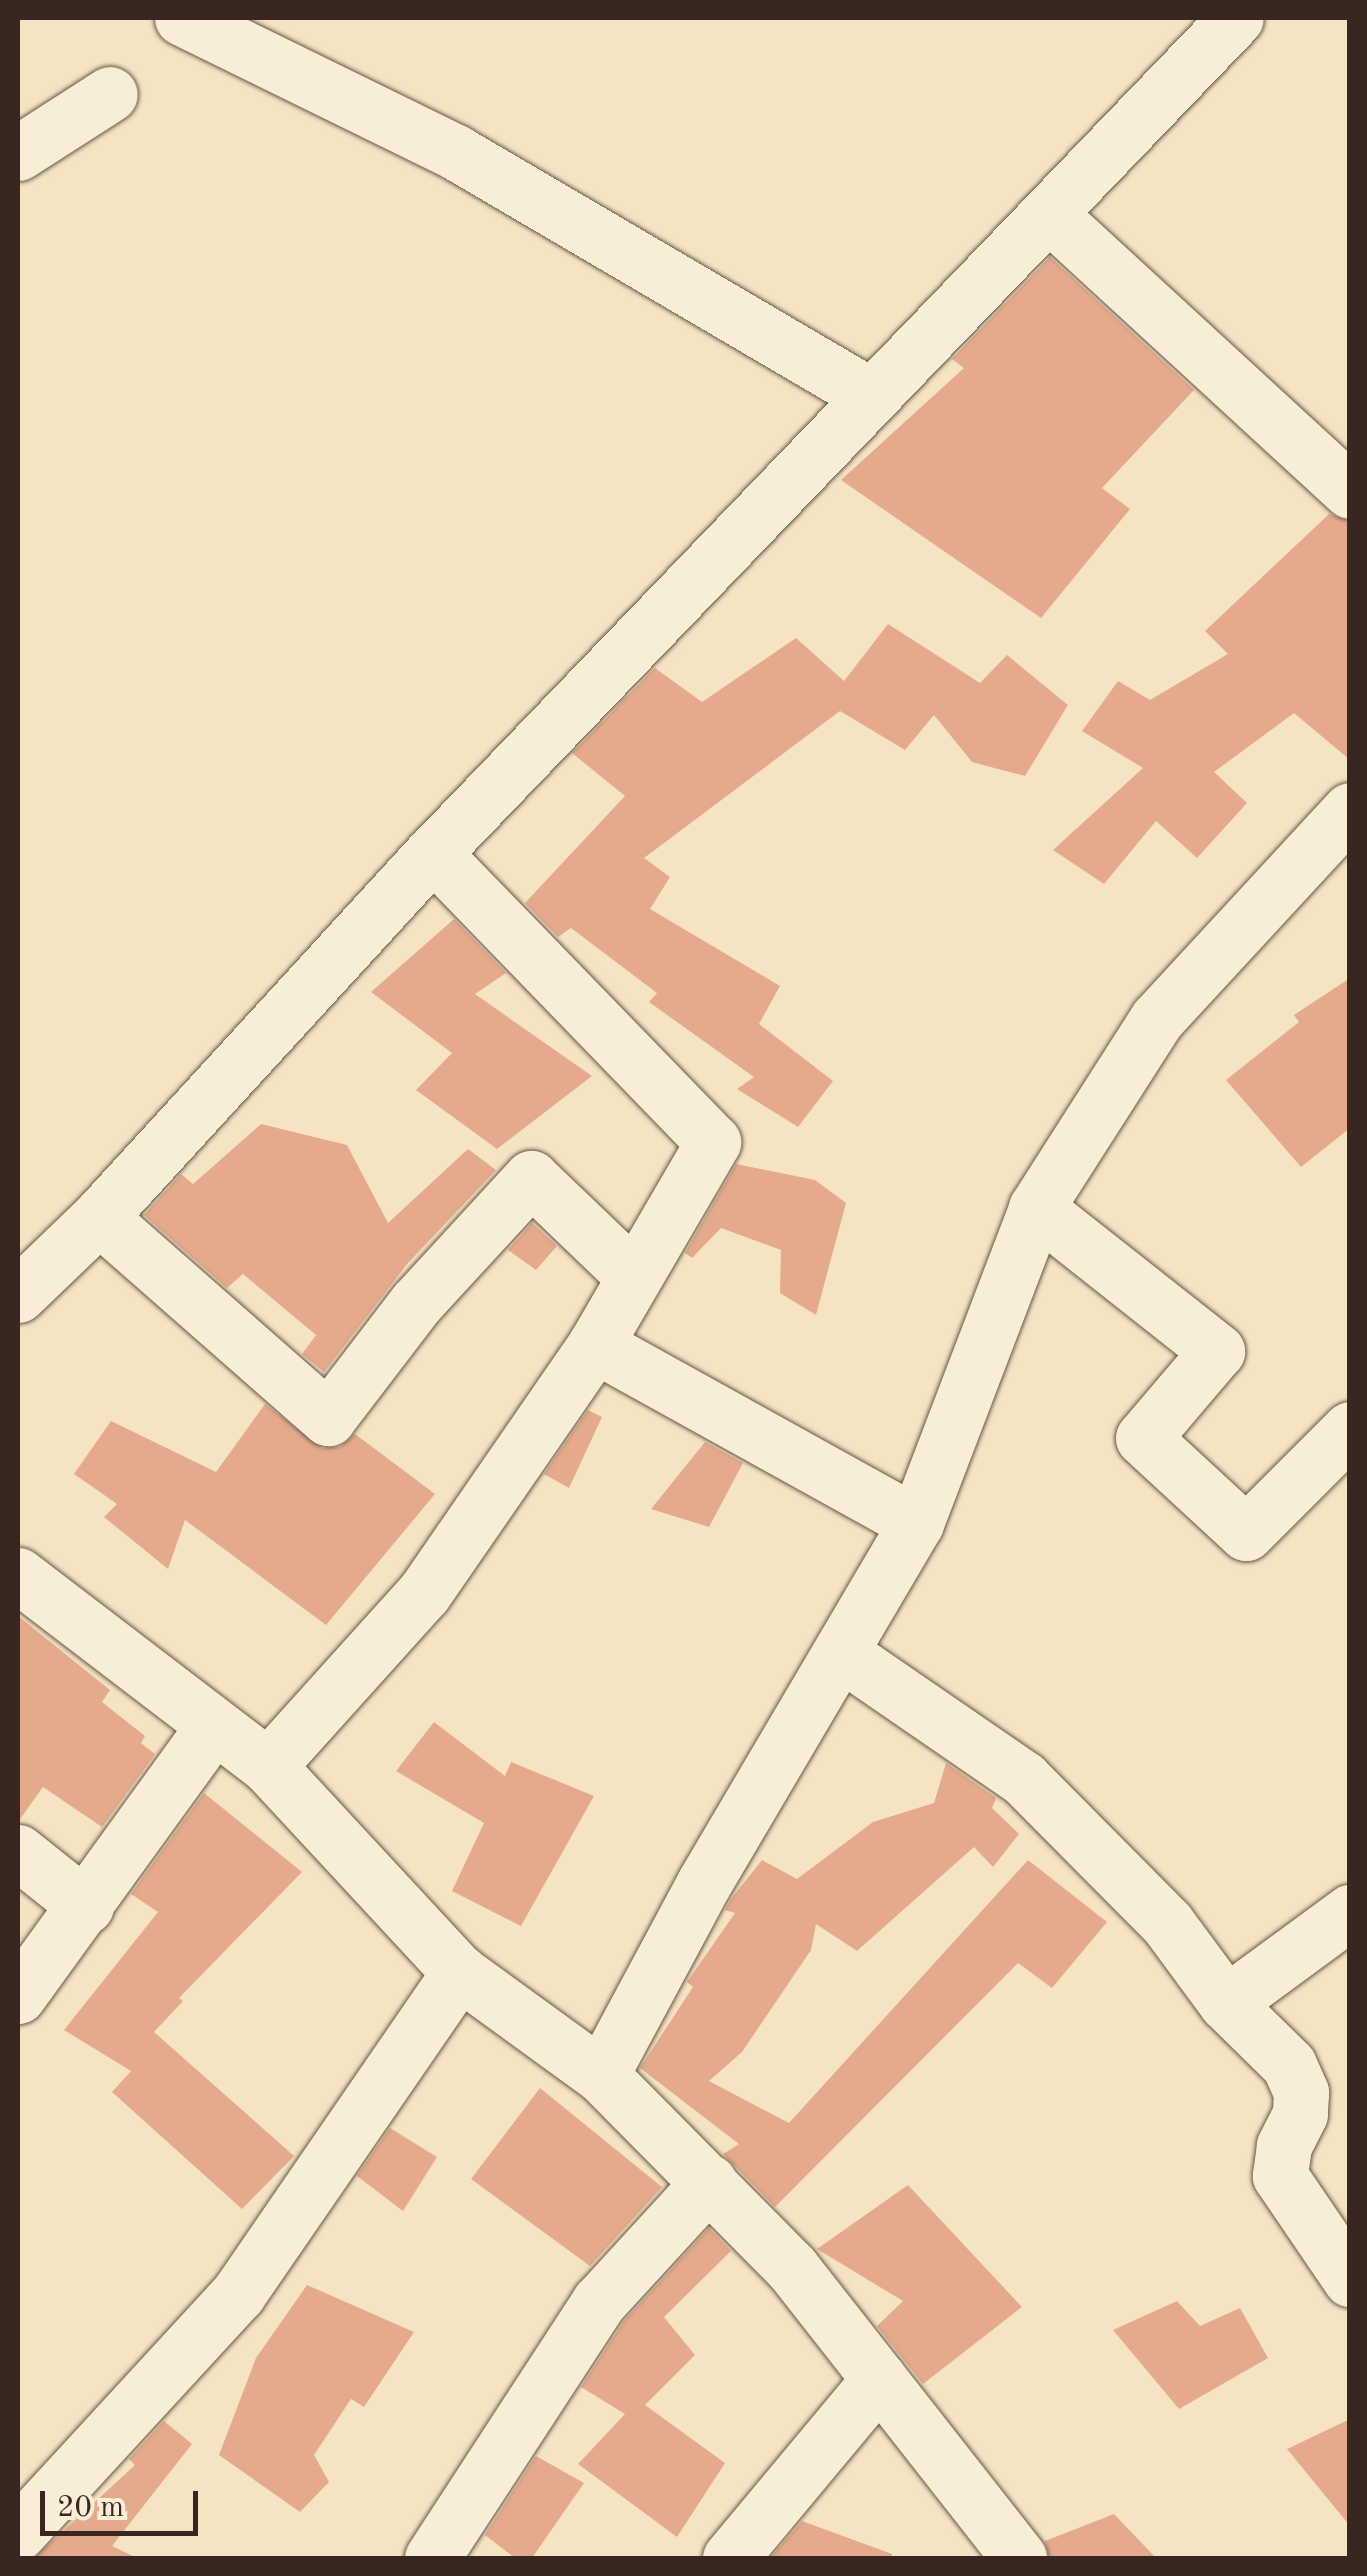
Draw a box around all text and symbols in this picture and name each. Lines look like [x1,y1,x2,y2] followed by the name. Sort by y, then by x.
[45,2471,202,2533] scale bar
[57,2493,124,2523] text: 20 m

